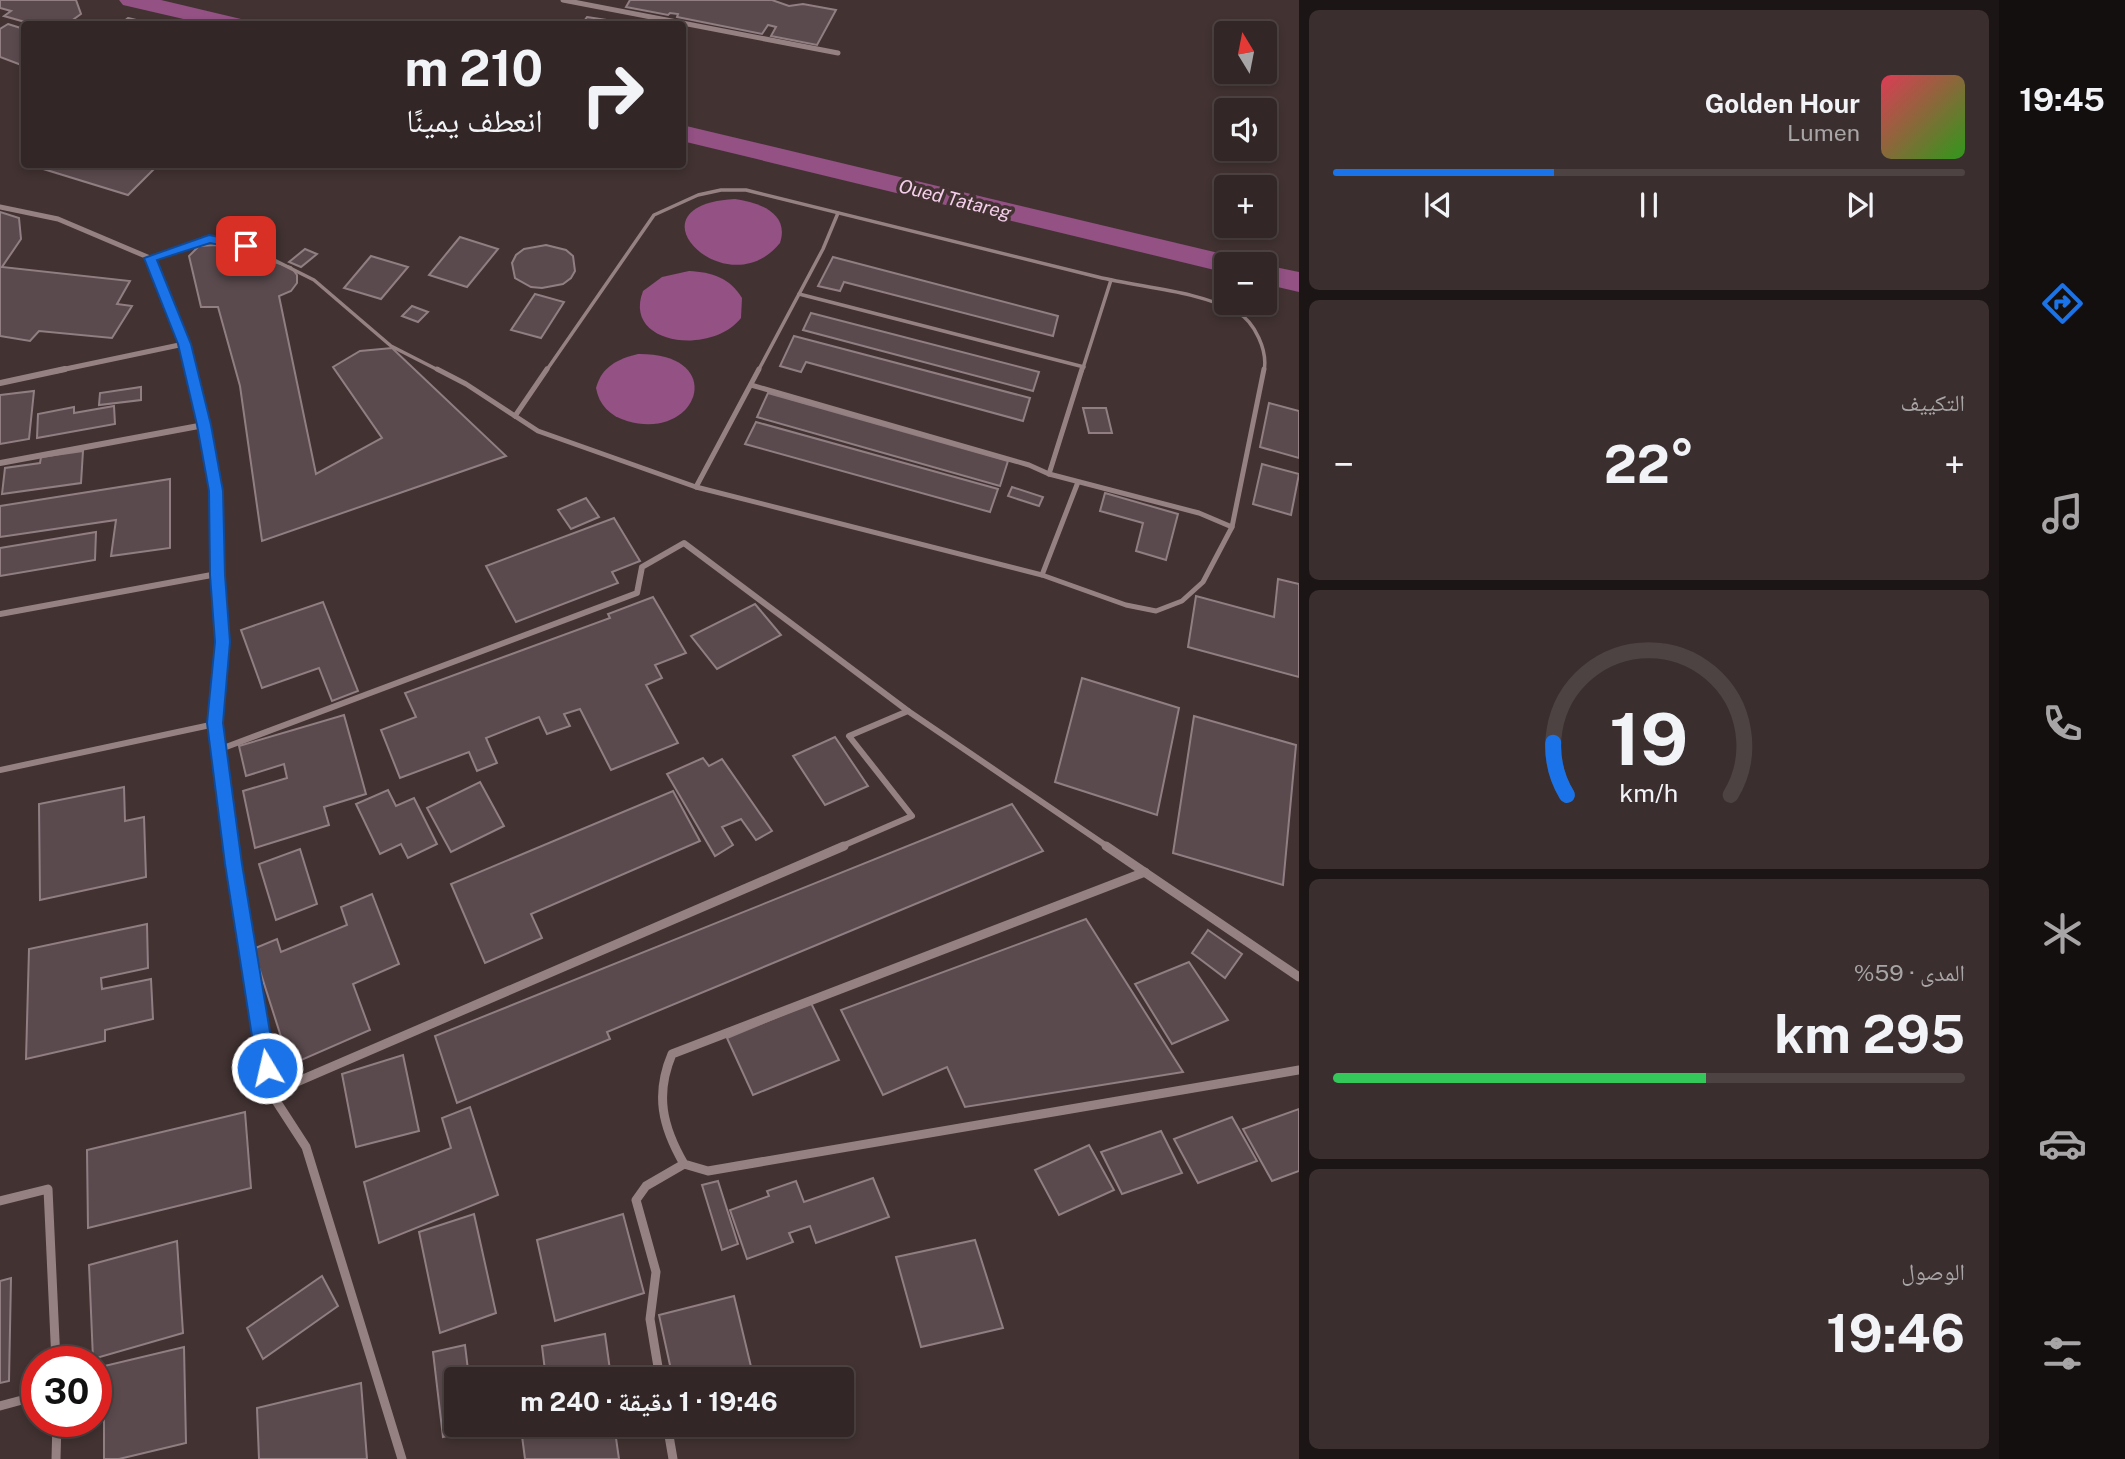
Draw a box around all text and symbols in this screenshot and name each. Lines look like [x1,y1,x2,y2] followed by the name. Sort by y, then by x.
[1214,21,1278,84] north arrow
[1214,21,1277,315] map controls
[404,39,543,97] text: 210 m
[567,49,658,140] icon: right
[2019,81,2105,118] text: 19:45
[1705,88,1860,119] text: Golden Hour
[1214,98,1277,161] button: sound
[406,102,543,139] text: انعطف يمينًا
[1787,119,1860,146] text: Lumen
[896,174,1014,224] water label: Oued Tatareg
[1214,175,1277,238] button: +
[1419,186,1457,224] icon: previous
[1630,186,1668,224] icon: pause
[1841,186,1879,224] icon: next
[216,216,276,276] pin
[227,227,265,265] icon: arrive
[1214,252,1277,315] button: −
[2038,279,2087,328] icon: directions
[1900,389,1965,416] text: التكييف
[1604,434,1694,495] text: 22°
[1333,442,1354,487] text: −
[1944,442,1965,487] text: +
[2038,489,2087,538] icon: music
[1609,697,1689,782] text: 19
[2038,699,2087,748] icon: phone
[1620,778,1678,808] text: km/h
[2038,909,2087,958] icon: climate
[1854,959,1965,986] text: المدى · 59%
[1774,1004,1965,1065] text: 295 km
[230,1031,304,1105] position arrow
[2038,1119,2087,1168] icon: car
[1901,1258,1965,1285] text: الوصول
[1826,1303,1965,1364] text: 19:46
[2038,1329,2087,1378] icon: filters
[21,1346,112,1437] speed limit sign: 30
[520,1386,778,1417] text: 19:46 · 1 دقيقة · 240 m

